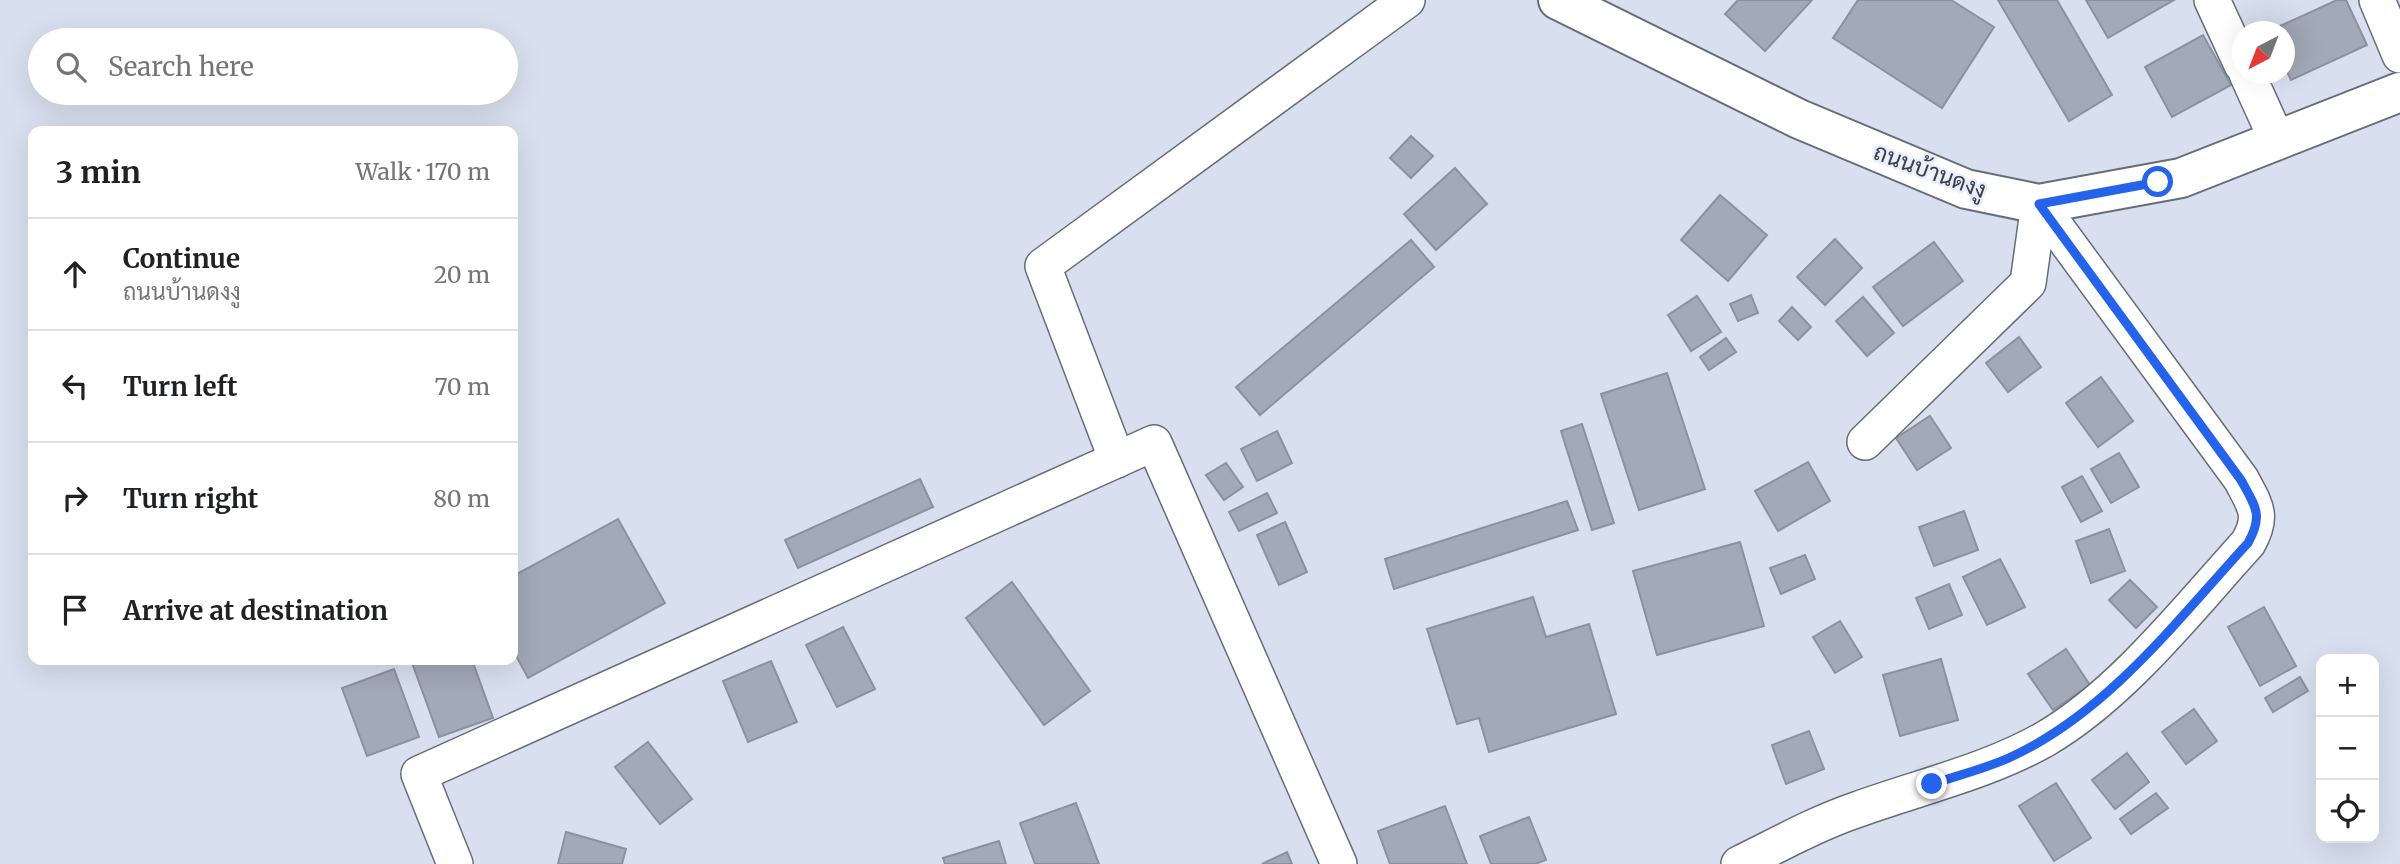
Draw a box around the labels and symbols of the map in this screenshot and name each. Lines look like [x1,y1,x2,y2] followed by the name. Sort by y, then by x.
[2232,21,2295,84] north arrow
[1869,137,1990,207] street label: ถนนบ้านดงงู
[2142,166,2173,197] route start
[1916,768,1947,799] route end

